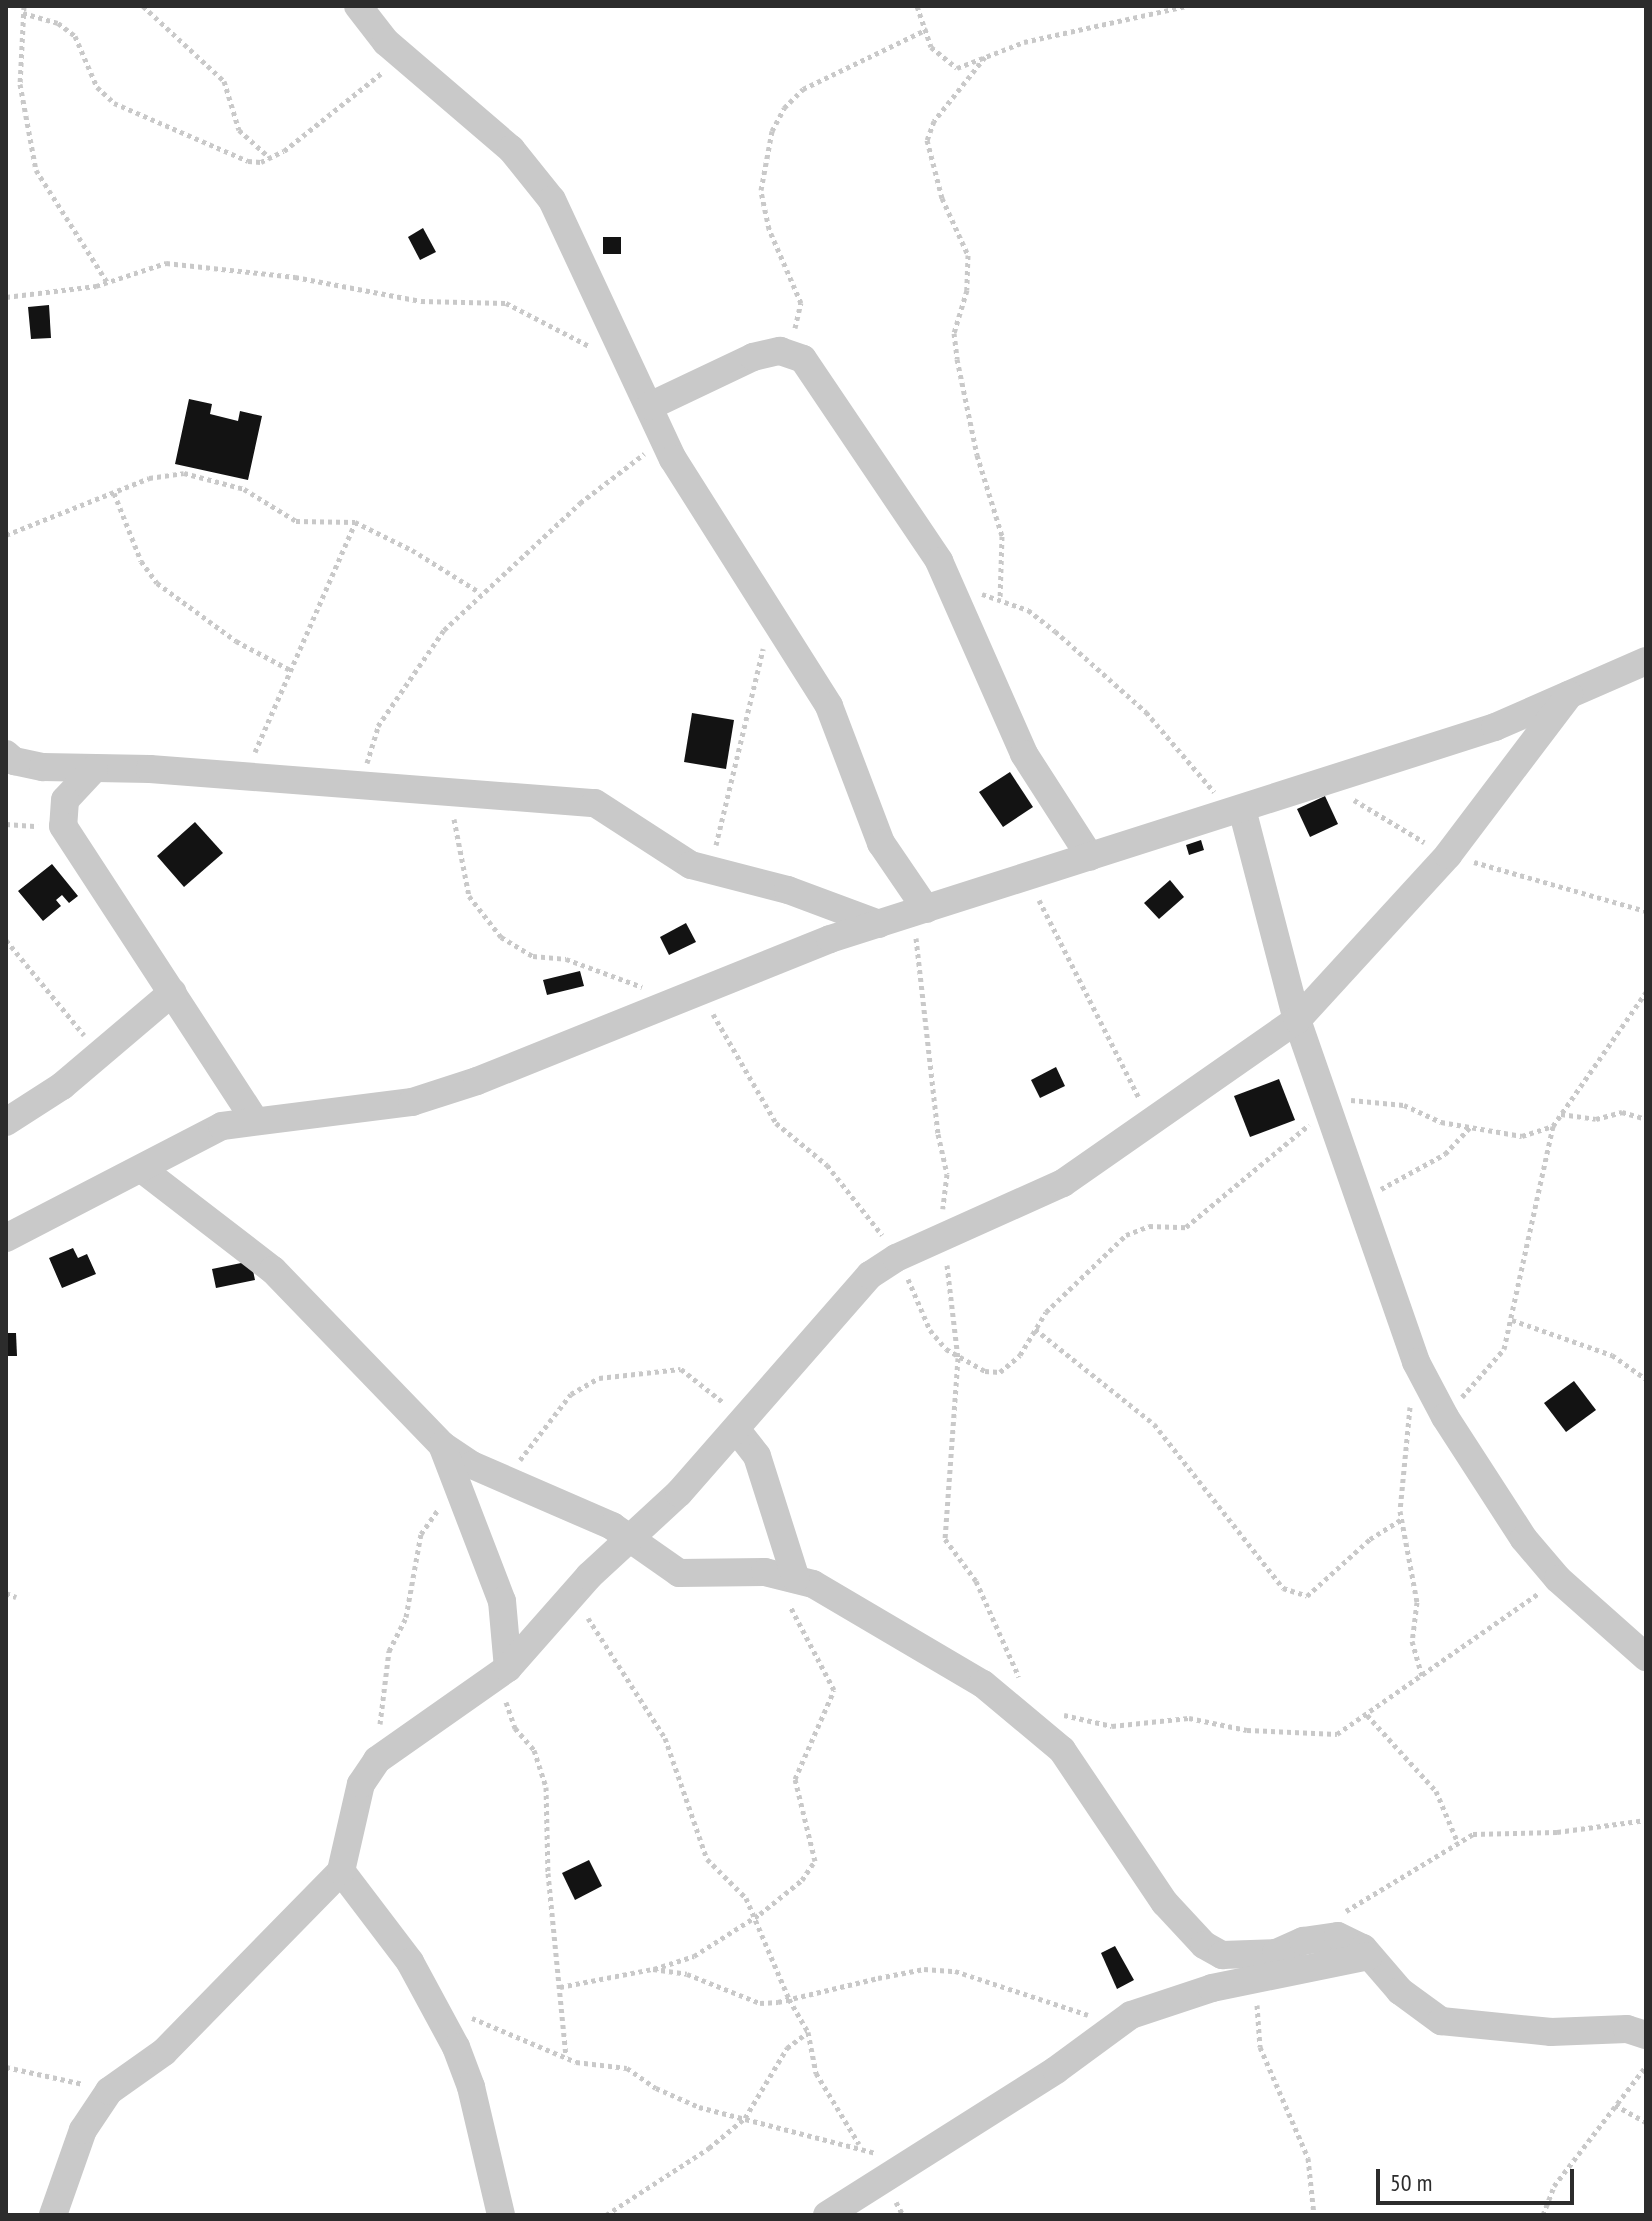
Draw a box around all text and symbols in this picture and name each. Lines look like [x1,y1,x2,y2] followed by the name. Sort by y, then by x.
[1380,2153,1578,2203] scale bar
[1390,2167,1432,2198] text: 50 m

